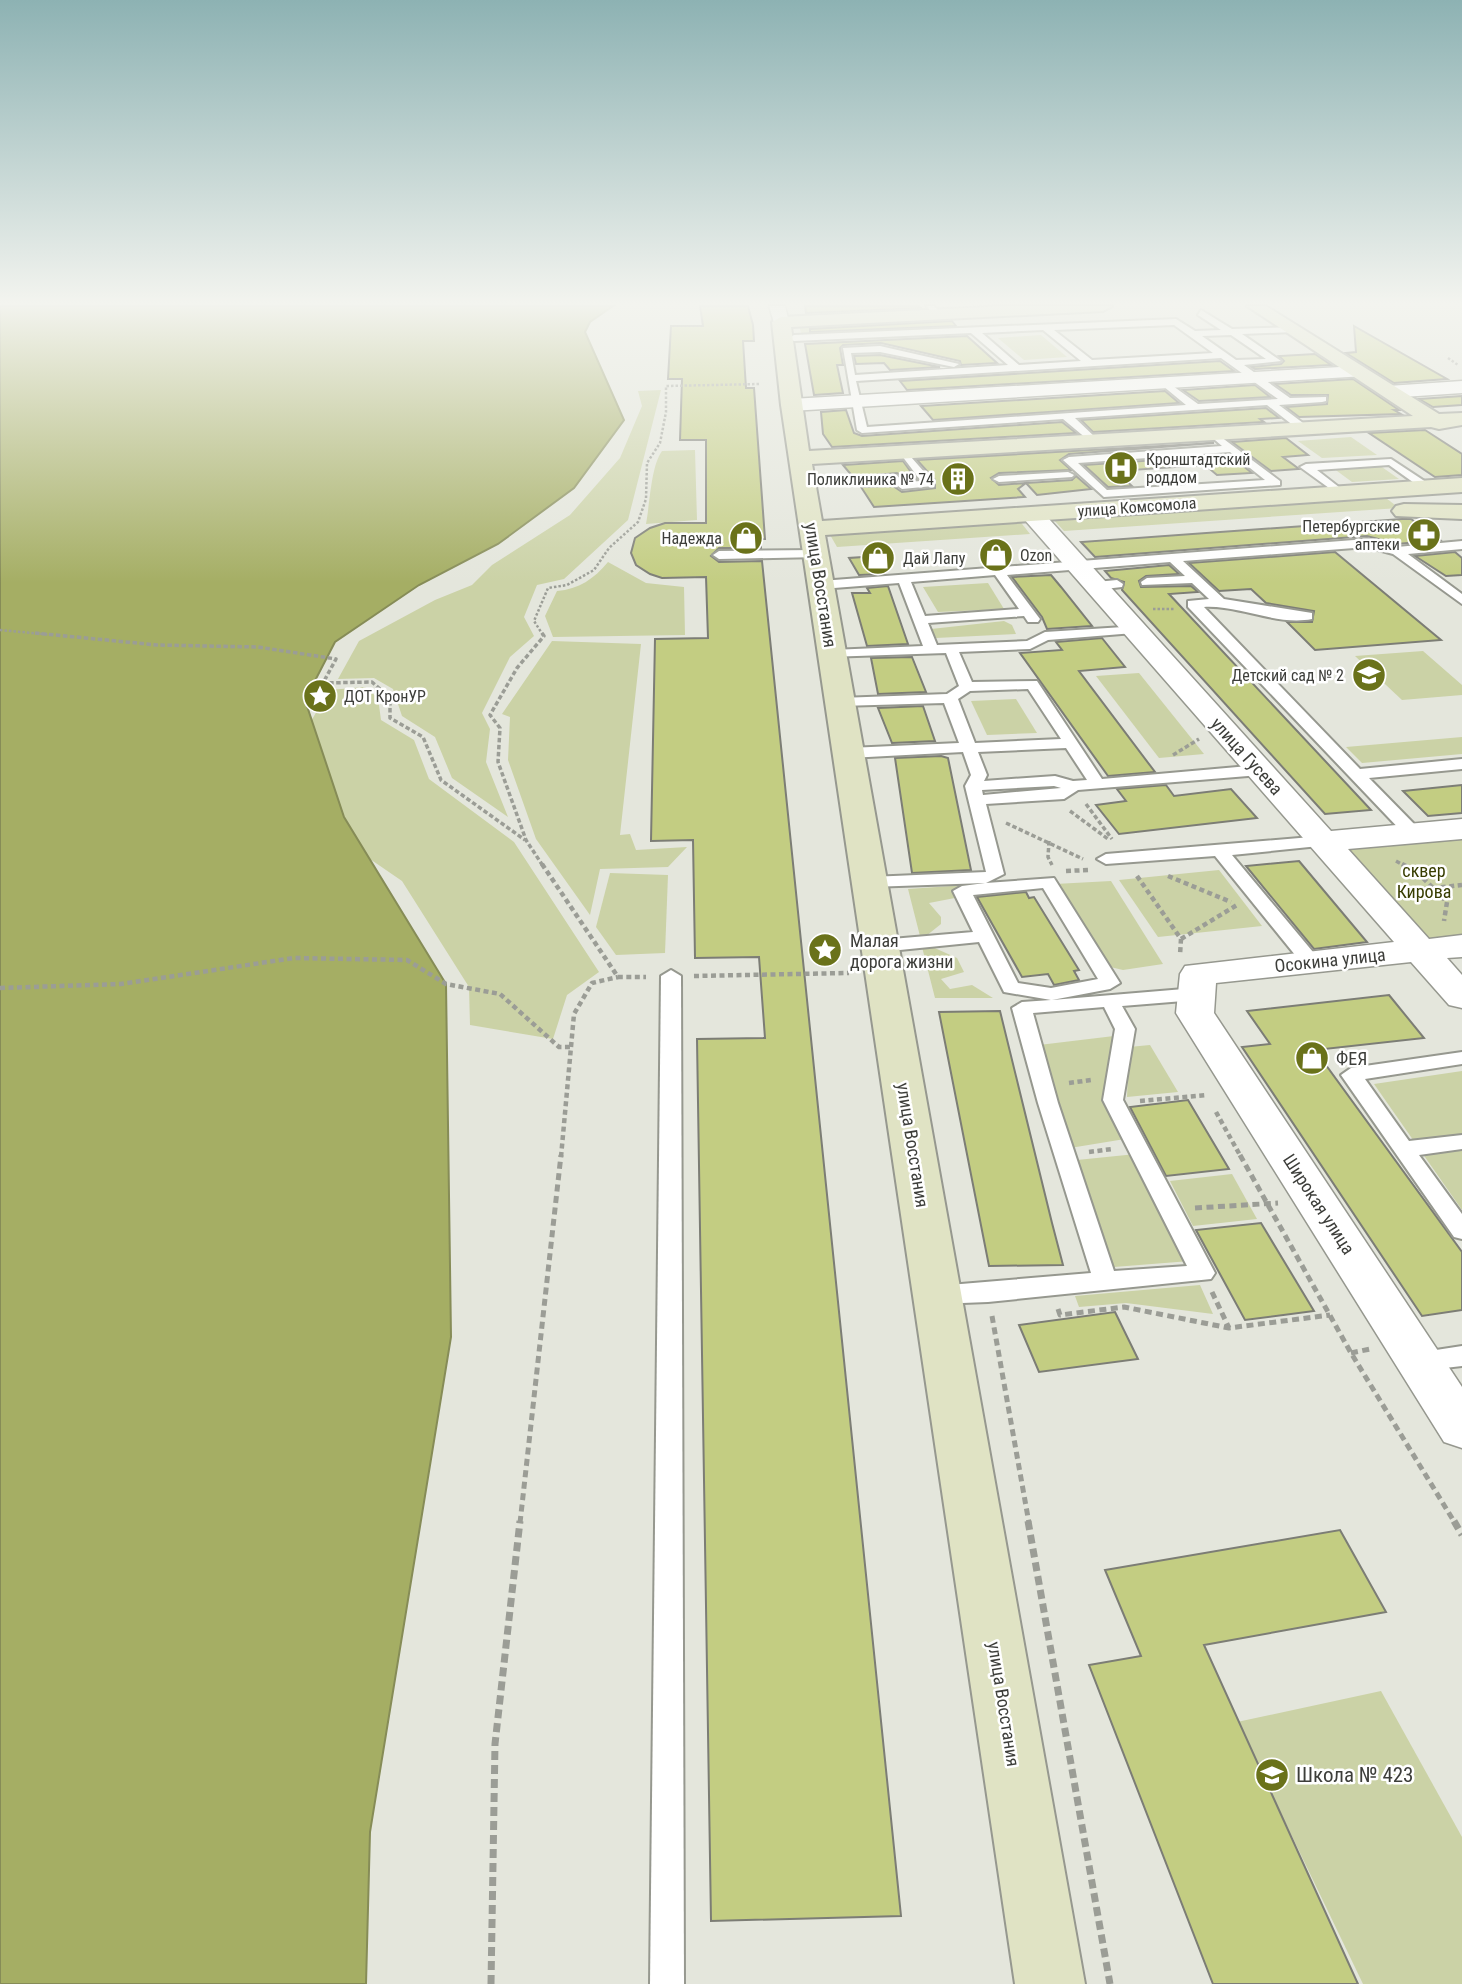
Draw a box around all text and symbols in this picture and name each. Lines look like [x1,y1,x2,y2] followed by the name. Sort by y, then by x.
[1102,449,1140,487] hospital icon: Кронштадтский роддом
[1146,450,1250,487] place label: Кронштадтский роддом
[939,460,977,498] building icon: Поликлиника № 74
[807,470,934,489] place label: Поликлиника № 74
[1077,493,1197,521] street label: улица Комсомола
[1405,516,1443,554] pharmacy icon: Петербургские аптеки
[1302,517,1400,554] place label: Петербургские аптеки
[727,519,765,557] shop icon: Надежда
[801,521,841,649] street label: улица Восстания
[661,529,722,548] place label: Надежда
[977,536,1015,574] shop icon: Ozon
[859,539,897,577] shop icon: Дай Лапу
[1020,546,1052,565] place label: Ozon
[903,549,966,568] place label: Дай Лапу
[1350,656,1388,694] school or university icon: Детский сад № 2
[1232,666,1344,685] place label: Детский сад № 2
[301,677,339,715] place icon: ДОТ КронУР
[344,687,426,706] place label: ДОТ КронУР
[1207,713,1287,799] street label: улица Гусева
[1397,860,1451,902] park label: сквер Кирова
[850,930,954,972] place label: Малая дорога жизни
[806,931,844,969] place icon: Малая дорога жизни
[1273,944,1387,976] street label: Осокина улица
[1293,1039,1331,1077] shop icon: ФЕЯ
[1336,1048,1367,1069] place label: ФЕЯ
[893,1081,933,1209] street label: улица Восстания
[1279,1150,1359,1258] street label: Широкая улица
[984,1640,1024,1768] street label: улица Восстания
[1253,1756,1291,1794] school or university icon: Школа № 423
[1296,1763,1414,1787] place label: Школа № 423

